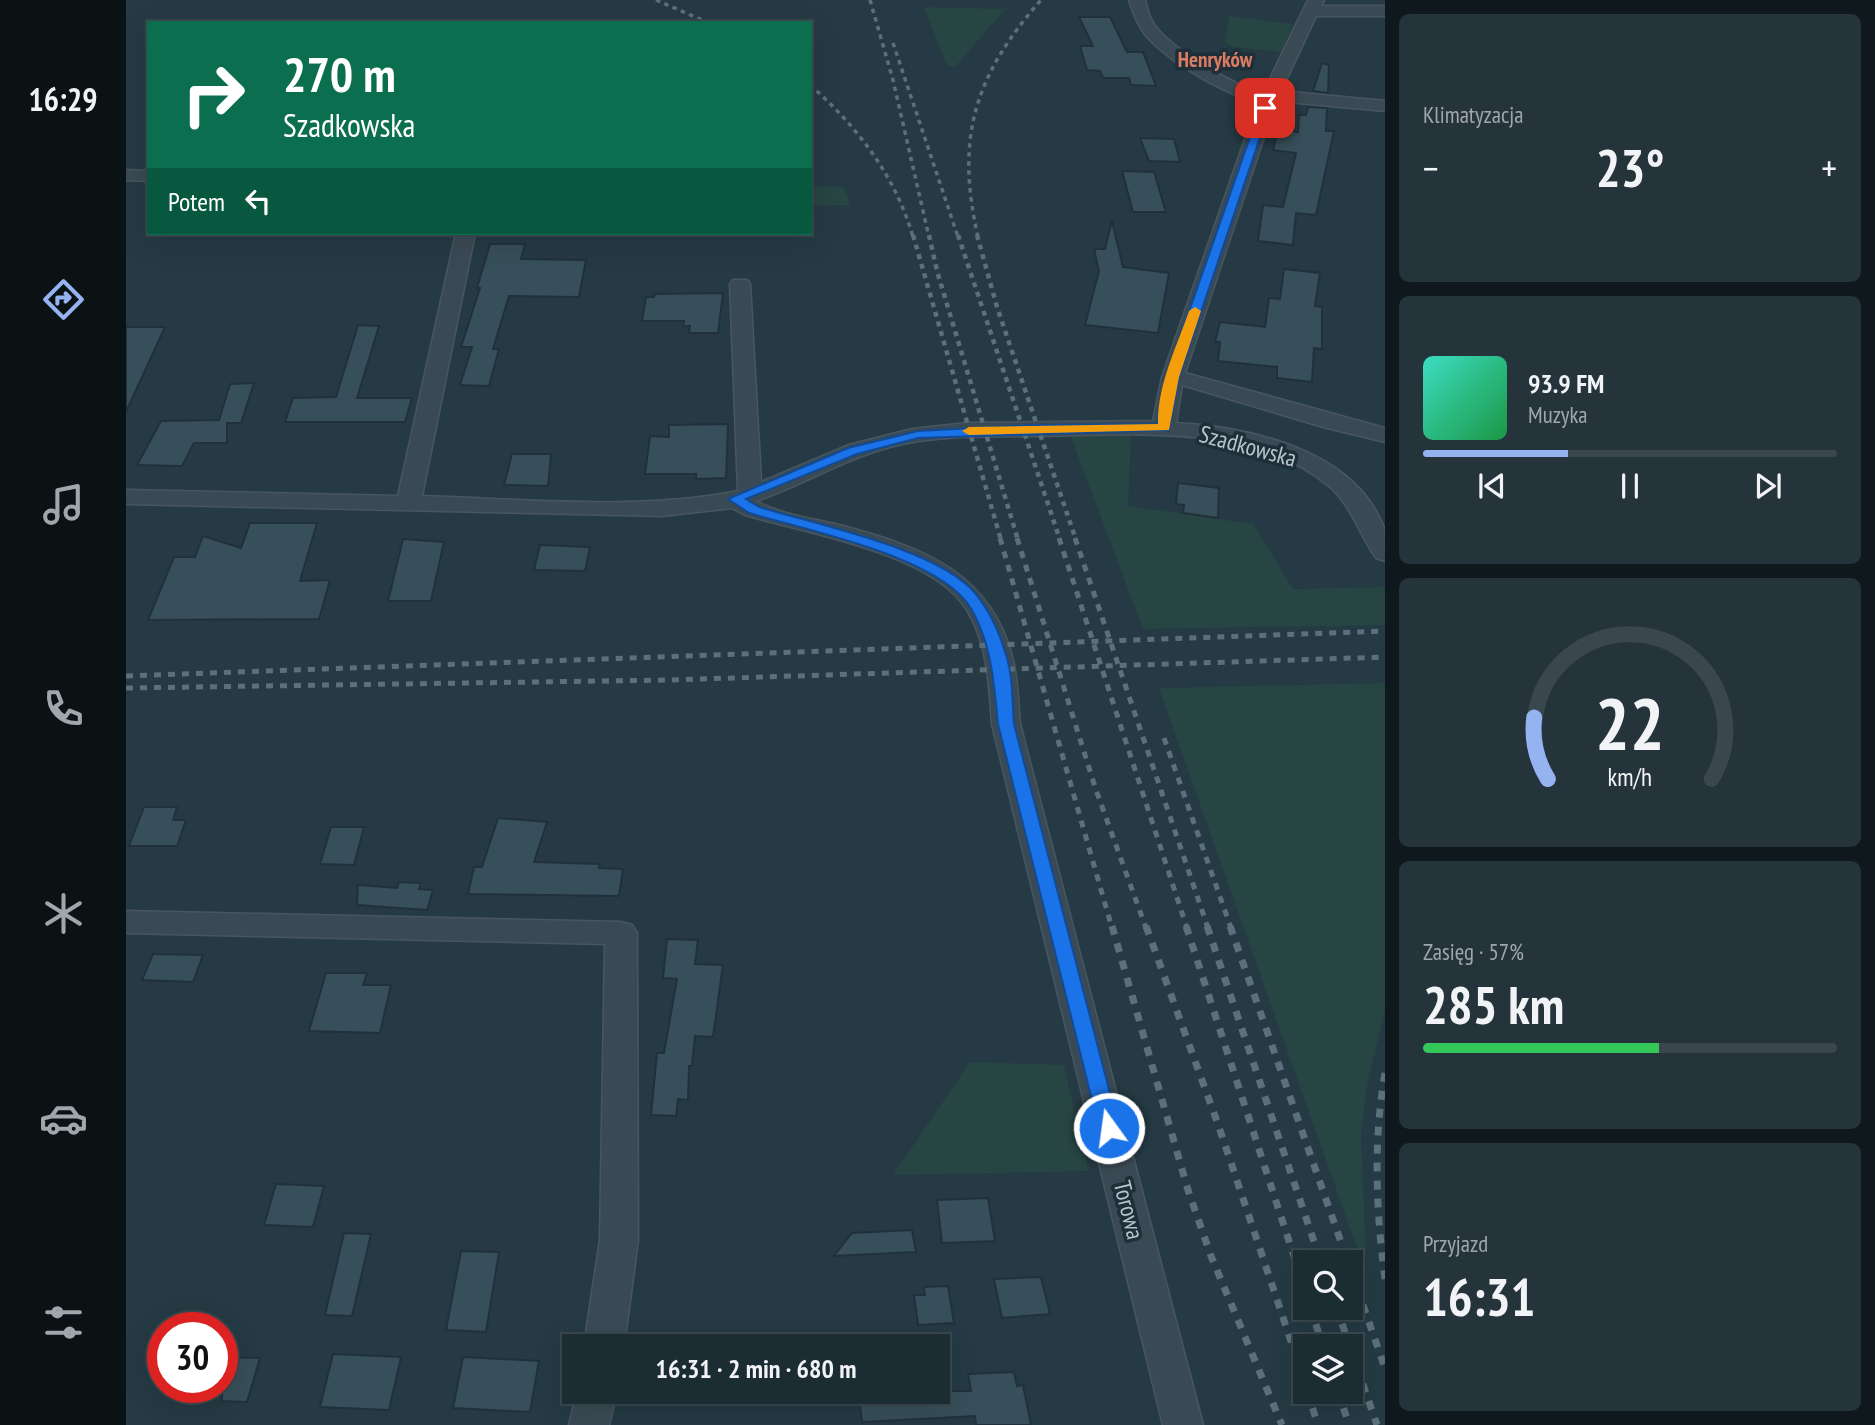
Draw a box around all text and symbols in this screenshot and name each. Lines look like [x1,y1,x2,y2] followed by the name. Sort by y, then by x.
[283,42,396,106] text: 270 m
[1178,46,1253,73] district label: Henryków
[168,49,259,140] icon: right
[28,78,98,120] text: 16:29
[1235,78,1295,138] pin
[1246,89,1284,127] icon: arrive
[1423,100,1523,129] text: Klimatyzacja
[283,104,415,146] text: Szadkowska
[1596,134,1664,201] text: 23°
[1423,143,1439,192] text: −
[1821,143,1837,192] text: +
[239,182,277,220] icon: left
[168,185,225,218] text: Potem
[39,275,88,324] icon: directions
[1528,367,1604,400] text: 93.9 FM
[1528,400,1588,429] text: Muzyka
[1196,418,1300,474] street label: Szadkowska
[1473,467,1511,505] icon: previous
[1611,467,1649,505] icon: pause
[1749,467,1787,505] icon: next
[39,480,88,529] icon: music
[1595,675,1665,769] text: 22
[39,684,88,733] icon: phone
[1608,760,1652,792] text: km/h
[39,889,88,938] icon: climate
[1423,937,1524,966] text: Zasięg · 57%
[1423,971,1564,1038] text: 285 km
[1072,1091,1146,1165] position arrow
[39,1094,88,1143] icon: car
[1107,1178,1151,1242] street label: Torowa
[1423,1229,1488,1258] text: Przyjazd
[1293,1250,1363,1404] map controls
[1293,1250,1363,1320] button: search
[1423,1263,1535,1330] text: 16:31
[39,1298,88,1347] icon: filters
[147,1312,238,1403] speed limit sign: 30
[1293,1334,1363,1404] button: layers
[656,1352,856,1385] text: 16:31 · 2 min · 680 m

